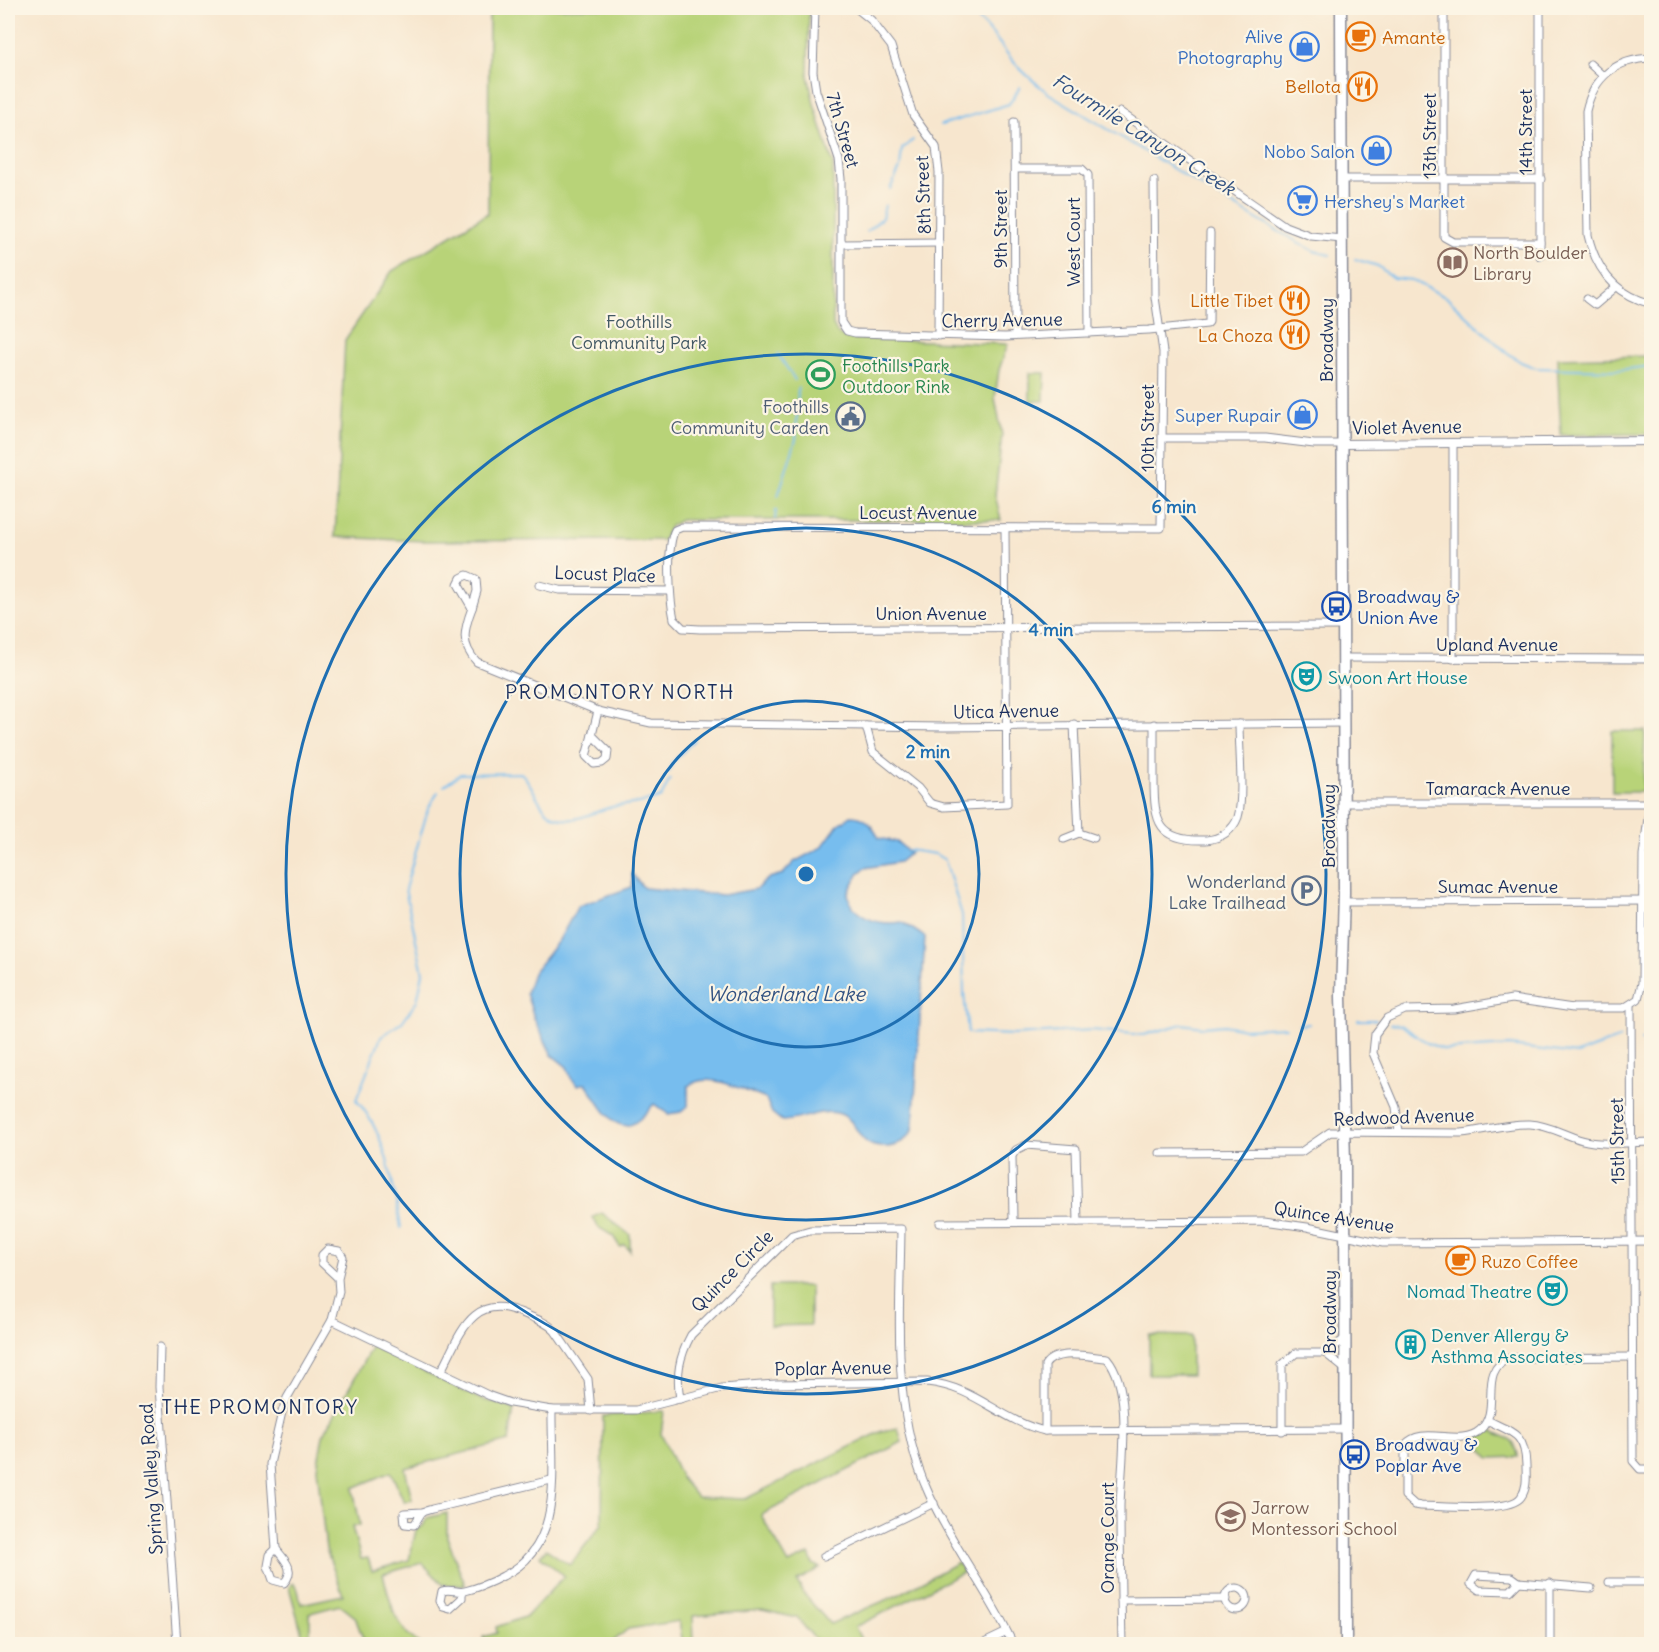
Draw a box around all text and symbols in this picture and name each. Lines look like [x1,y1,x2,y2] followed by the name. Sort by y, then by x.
[1345,21,1377,53] cafe icon: Amante
[1177,25,1283,69] place label: Alive Photography
[1382,26,1445,49] place label: Amante
[1288,30,1320,62] shop icon: Alive Photography
[1048,68,1242,201] water label: Fourmile Canyon Creek
[1346,70,1378,102] restaurant icon: Bellota
[1285,75,1341,98] place label: Bellota
[1514,89,1537,175] street label: 14th Street
[821,90,865,170] street label: 7th Street
[1418,93,1441,179] street label: 13th Street
[1360,135,1392,167] shop icon: Nobo Salon
[1263,140,1355,163] place label: Nobo Salon
[910,155,936,235] street label: 8th Street
[1287,185,1319,217] supermarket icon: Hershey's Market
[989,189,1012,269] street label: 9th Street
[1324,190,1465,213] place label: Hershey's Market
[1062,197,1085,287] street label: West Court
[1473,241,1588,285] place label: North Boulder Library
[1436,246,1468,278] library icon: North Boulder Library
[1278,284,1310,316] restaurant icon: Little Tibet
[1190,289,1273,312] place label: Little Tibet
[1315,298,1338,382] street label: Broadway
[941,307,1063,333] street label: Cherry Avenue
[571,310,707,354] park label: Foothills Community Park
[1278,319,1310,351] restaurant icon: La Choza
[1198,324,1273,347] place label: La Choza
[842,354,950,398] place label: Foothills Park Outdoor Rink
[805,359,837,391] sports icon: Foothills Park Outdoor Rink
[1136,384,1159,472] street label: 10th Street
[670,395,829,439] place label: Foothills Community Carden
[1286,399,1318,431] shop icon: Super Rupair
[834,400,866,432] public building icon: Foothills Community Carden
[1175,404,1282,427] place label: Super Rupair
[1352,415,1462,439] street label: Violet Avenue
[1152,495,1197,518] text: 6 min
[859,501,977,524] street label: Locust Avenue
[554,561,656,587] street label: Locust Place
[1357,585,1460,629] place label: Broadway & Union Ave
[1320,590,1352,622] bus stop icon: Broadway & Union Ave
[875,602,987,625] street label: Union Avenue
[1029,618,1074,641] text: 4 min
[1436,633,1558,656] street label: Upland Avenue
[1291,661,1323,693] theatre icon: Swoon Art House
[1328,666,1468,689] place label: Swoon Art House
[505,679,735,704] district label: PROMONTORY NORTH
[953,699,1059,723] street label: Utica Avenue
[906,740,951,763] text: 2 min
[1426,777,1570,800] street label: Tamarack Avenue
[1317,784,1340,868] street label: Broadway
[796,864,816,884] centre of rings
[1168,870,1286,914] place label: Wonderland Lake Trailhead
[1291,875,1323,907] parking icon: Wonderland Lake Trailhead
[1438,875,1558,898] street label: Sumac Avenue
[707,981,866,1006] water label: Wonderland Lake
[1605,1098,1629,1184] street label: 15th Street
[1333,1103,1475,1131] street label: Redwood Avenue
[1272,1196,1396,1238] street label: Quince Avenue
[686,1225,778,1317] street label: Quince Circle
[1444,1245,1476,1277] cafe icon: Ruzo Coffee
[1481,1250,1578,1273] place label: Ruzo Coffee
[1318,1270,1341,1354] street label: Broadway
[1537,1275,1569,1307] theatre icon: Nomad Theatre
[1406,1280,1532,1303] place label: Nomad Theatre
[1431,1324,1583,1368] place label: Denver Allergy & Asthma Associates
[1394,1329,1426,1361] building icon: Denver Allergy & Asthma Associates
[774,1355,892,1381] street label: Poplar Avenue
[162,1394,359,1419] district label: THE PROMONTORY
[134,1402,168,1555] street label: Spring Valley Road
[1375,1433,1478,1477] place label: Broadway & Poplar Ave
[1338,1438,1370,1470] bus stop icon: Broadway & Poplar Ave
[1096,1482,1119,1594] street label: Orange Court
[1251,1496,1397,1540] place label: Jarrow Montessori School
[1214,1501,1246,1533] school or university icon: Jarrow Montessori School

